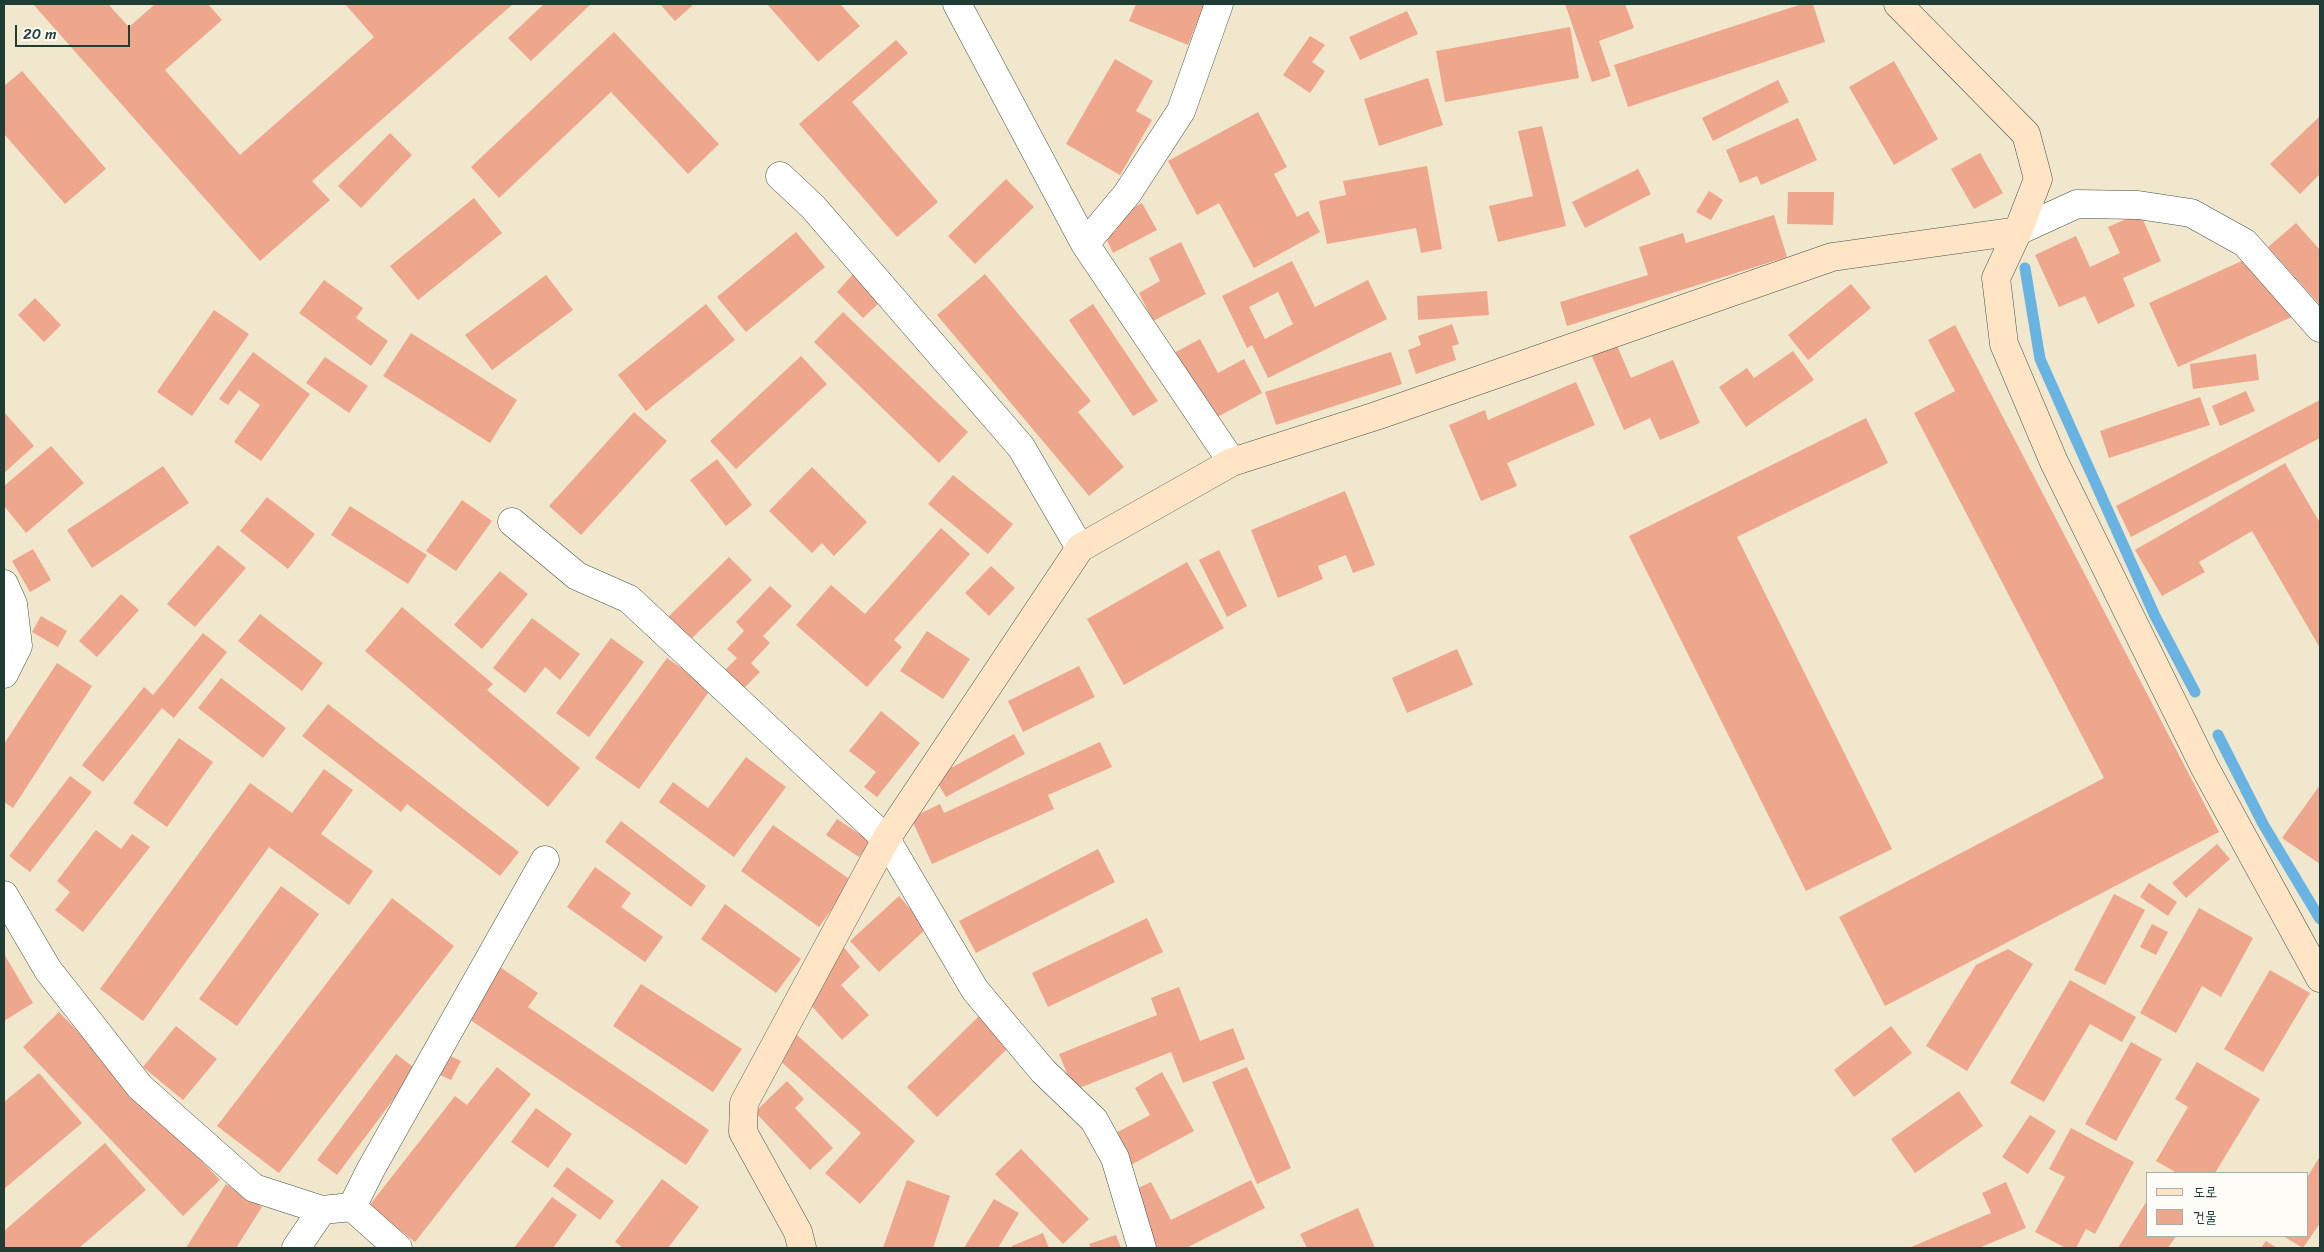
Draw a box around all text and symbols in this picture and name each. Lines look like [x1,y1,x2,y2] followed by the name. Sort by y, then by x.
[18,15,132,47] scale bar
[23,21,57,47] text: 20 m
[2146,1172,2309,1237] legend
[2193,1179,2217,1205] text: 도로
[2193,1204,2217,1230] text: 건물

